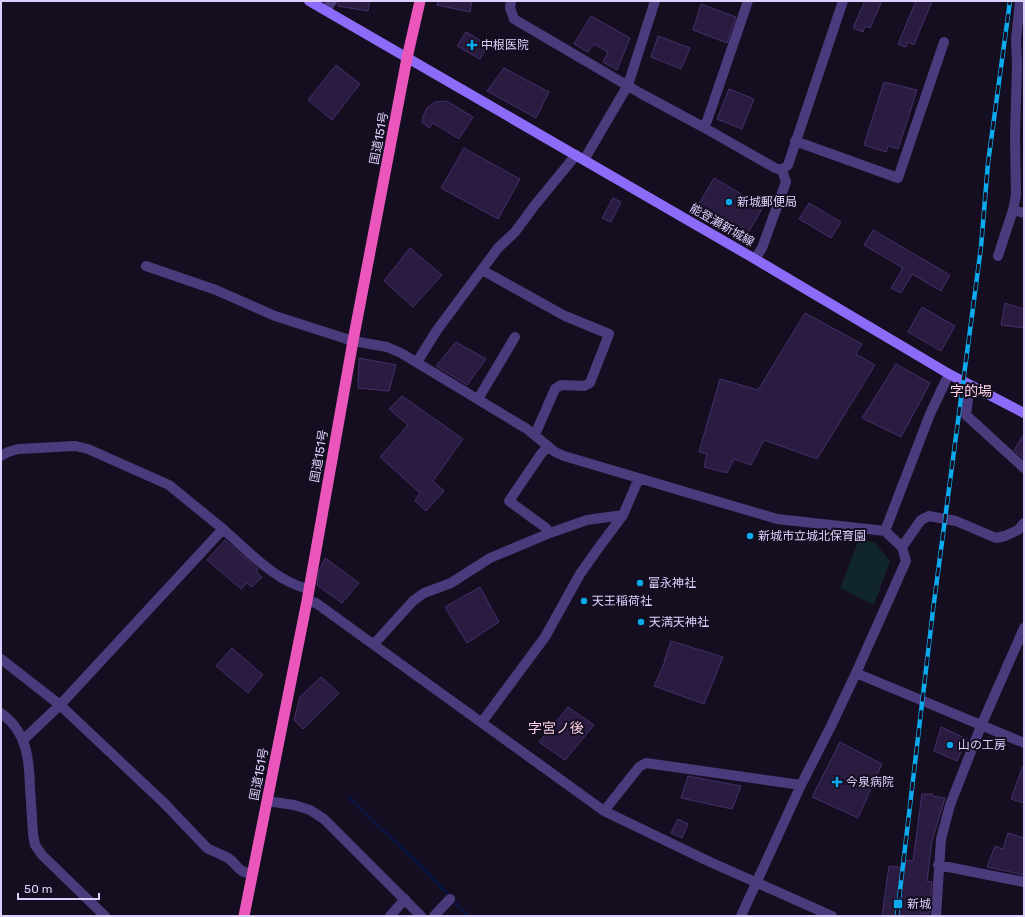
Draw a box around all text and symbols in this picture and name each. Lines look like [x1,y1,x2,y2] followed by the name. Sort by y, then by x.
[481,38,529,52] place label: 中根医院
[466,39,478,51] marker: 中根医院
[367,111,391,165] street label: 国道151号
[737,195,797,209] place label: 新城郵便局
[724,197,734,207] marker: 新城郵便局
[687,201,757,249] street label: 能登瀬新城線
[950,383,992,400] district label: 字的場
[307,429,331,483] street label: 国道151号
[758,529,866,543] place label: 新城市立城北保育園
[745,531,755,541] marker: 新城市立城北保育園
[648,576,696,590] place label: 富永神社
[635,578,645,588] marker: 富永神社
[592,594,652,608] place label: 天王稲荷社
[579,596,589,606] marker: 天王稲荷社
[649,615,709,629] place label: 天満天神社
[636,617,646,627] marker: 天満天神社
[528,720,584,737] district label: 字宮ノ後
[958,738,1006,752] place label: 山の工房
[945,740,955,750] marker: 山の工房
[247,747,271,801] street label: 国道151号
[846,775,894,789] place label: 今泉病院
[831,776,843,788] marker: 今泉病院
[18,875,99,901] scale bar
[24,882,52,896] text: 50 m
[907,897,931,911] place label: 新城
[892,898,904,910] marker: 新城

